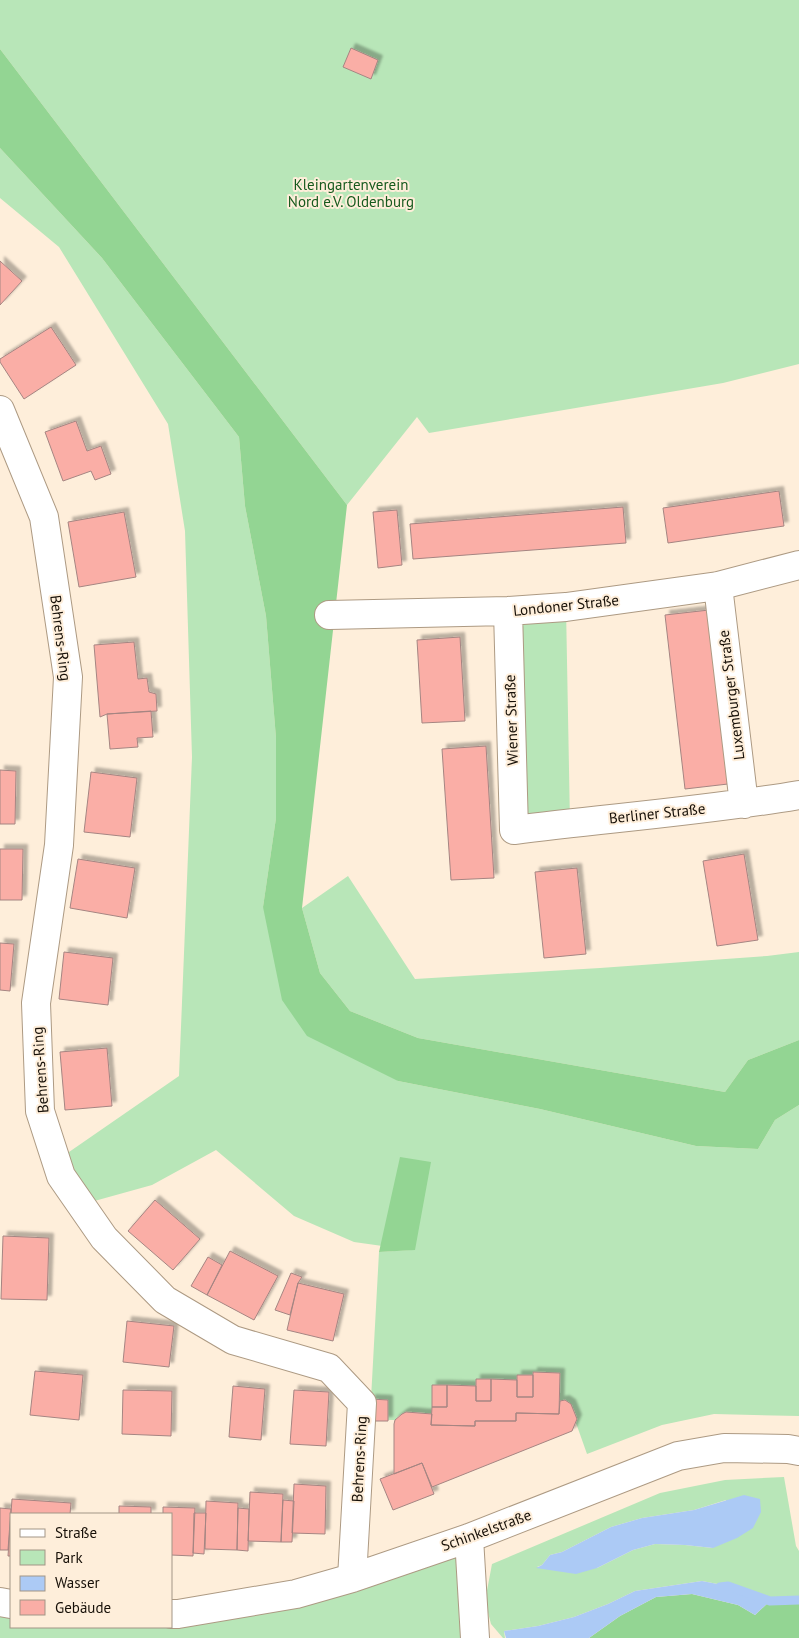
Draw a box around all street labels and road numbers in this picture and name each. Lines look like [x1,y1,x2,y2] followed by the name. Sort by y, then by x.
[512,590,620,620] street label: Londoner Straße
[46,594,76,682] street label: Behrens-Ring
[714,629,748,761] street label: Luxemburger Straße
[500,674,522,766] street label: Wiener Straße
[608,798,706,828] street label: Berliner Straße
[28,1026,52,1114] street label: Behrens-Ring
[347,1415,371,1503] street label: Behrens-Ring
[438,1505,534,1555] street label: Schinkelstraße

